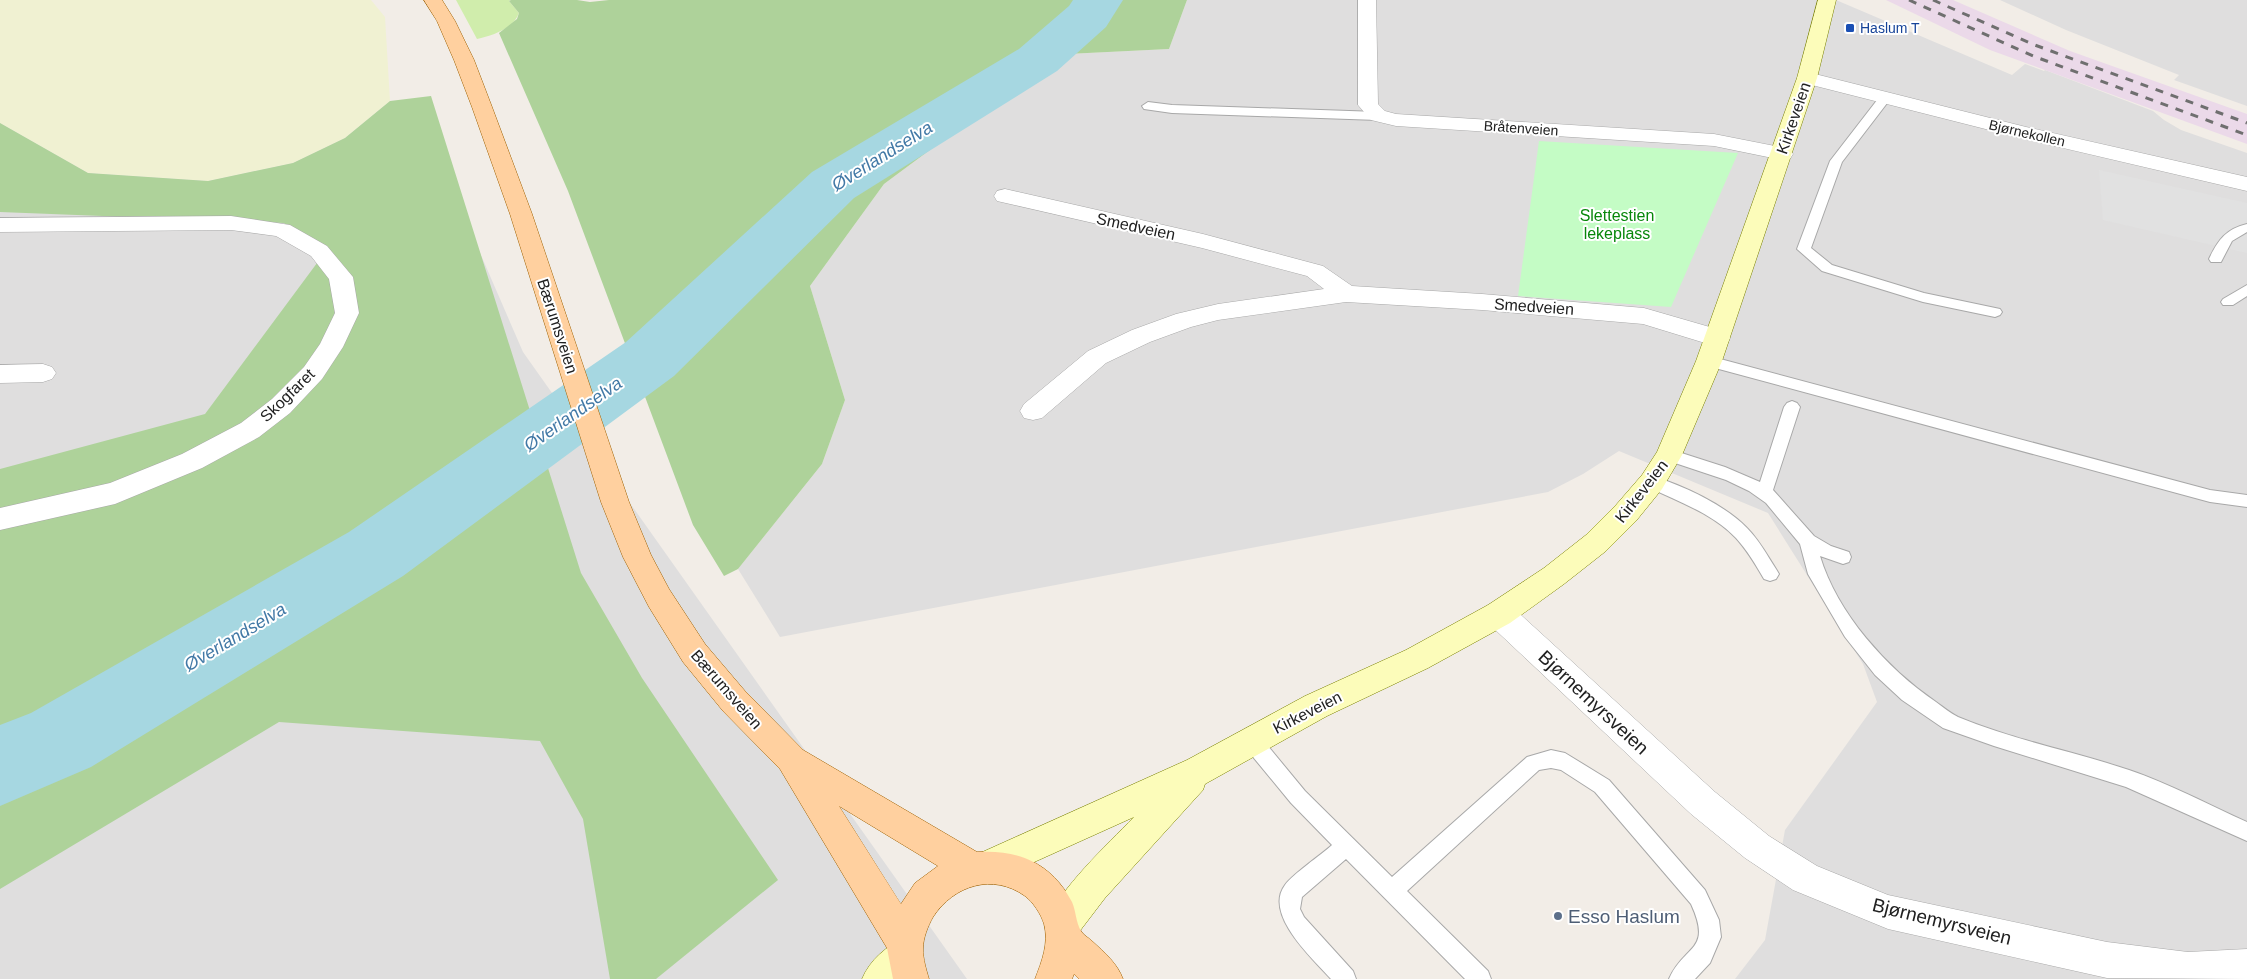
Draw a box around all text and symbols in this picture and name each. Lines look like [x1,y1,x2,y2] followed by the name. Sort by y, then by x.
[1860,20,1920,36] place label: Haslum T
[1844,22,1856,34] marker: Haslum T
[1773,80,1814,156] street label: Kirkeveien
[1987,116,2067,150] street label: Bjørnekollen
[827,117,936,195] water label: Øverlandselva
[1483,117,1559,139] street label: Bråtenveien
[1580,207,1654,242] park label: Slettestien lekeplass
[1095,210,1177,243] street label: Smedveien
[534,277,581,376] street label: Bærumsveien
[1493,295,1574,318] street label: Smedveien
[257,365,318,425] street label: Skogfaret
[519,373,626,456] water label: Øverlandselva
[1612,457,1671,526] street label: Kirkeveien
[180,599,289,676] water label: Øverlandselva
[1534,646,1653,759] street label: Bjørnemyrsveien
[688,647,765,732] street label: Bærumsveien
[1270,688,1344,737] street label: Kirkeveien
[1870,894,2014,949] street label: Bjørnemyrsveien
[1568,906,1680,927] place label: Esso Haslum
[1552,910,1564,922] marker: Esso Haslum

